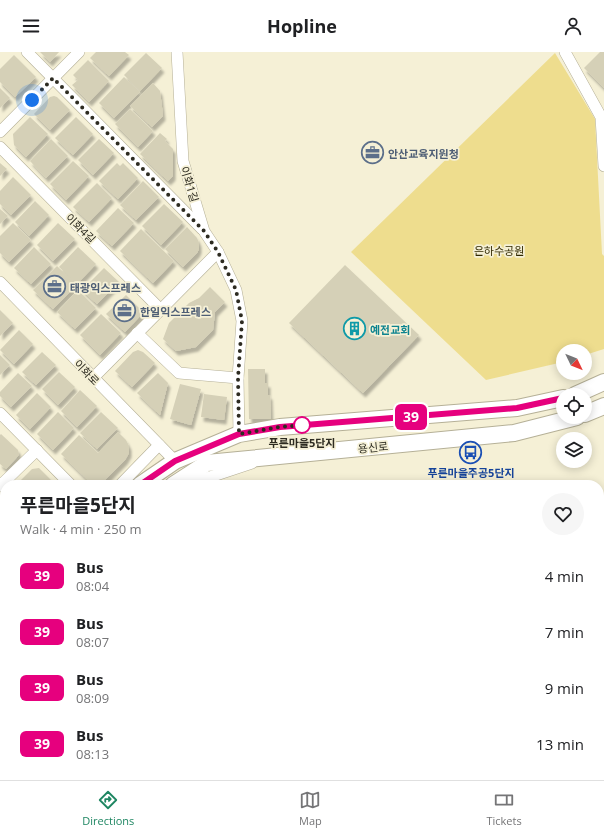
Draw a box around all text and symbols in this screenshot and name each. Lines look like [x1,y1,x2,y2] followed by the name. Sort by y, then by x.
[267,14,337,38] text: Hopline
[20,15,42,37] icon: menu
[562,15,584,37] icon: person
[22,90,42,110] your location
[360,140,386,166] office icon: 안산교육지원청
[388,146,459,161] place label: 안산교육지원청
[177,164,203,204] street label: 이화1길
[63,210,99,246] street label: 이화4길
[474,243,524,258] park label: 은하수공원
[42,274,68,300] office icon: 태광익스프레스
[70,280,141,295] place label: 태광익스프레스
[112,298,138,324] office icon: 한일익스프레스
[140,304,211,319] place label: 한일익스프레스
[341,316,367,342] building icon: 예전교회
[370,322,410,337] place label: 예전교회
[556,344,592,380] north arrow
[556,344,592,468] map controls
[71,356,103,388] street label: 이화로
[556,388,592,424] button: locate
[393,404,429,430] line badge: 39
[403,407,419,426] text: 39
[293,416,311,434] marker: 푸른마을5단지
[556,432,592,468] button: layers
[268,435,336,450] place label: 푸른마을5단지
[357,438,389,456] street label: 용신로
[458,439,484,465] bus stop icon: 푸른마을주공5단지
[427,465,515,480] place label: 푸른마을주공5단지
[20,492,136,518] text: 푸른마을5단지
[542,493,584,535] button: heart
[20,520,142,538] text: Walk · 4 min · 250 m
[76,557,103,577] text: Bus
[34,566,50,585] text: 39
[545,566,584,586] text: 4 min
[76,577,109,595] text: 08:04
[76,613,103,633] text: Bus
[34,622,50,641] text: 39
[545,622,584,642] text: 7 min
[76,633,109,651] text: 08:07
[76,669,103,689] text: Bus
[34,678,50,697] text: 39
[545,678,584,698] text: 9 min
[76,689,109,707] text: 08:09
[76,725,103,745] text: Bus
[34,734,50,753] text: 39
[536,734,584,754] text: 13 min
[76,745,109,763] text: 08:13
[82,789,134,828] tab: Directions
[299,789,322,828] tab: Map
[486,789,522,828] tab: Tickets

